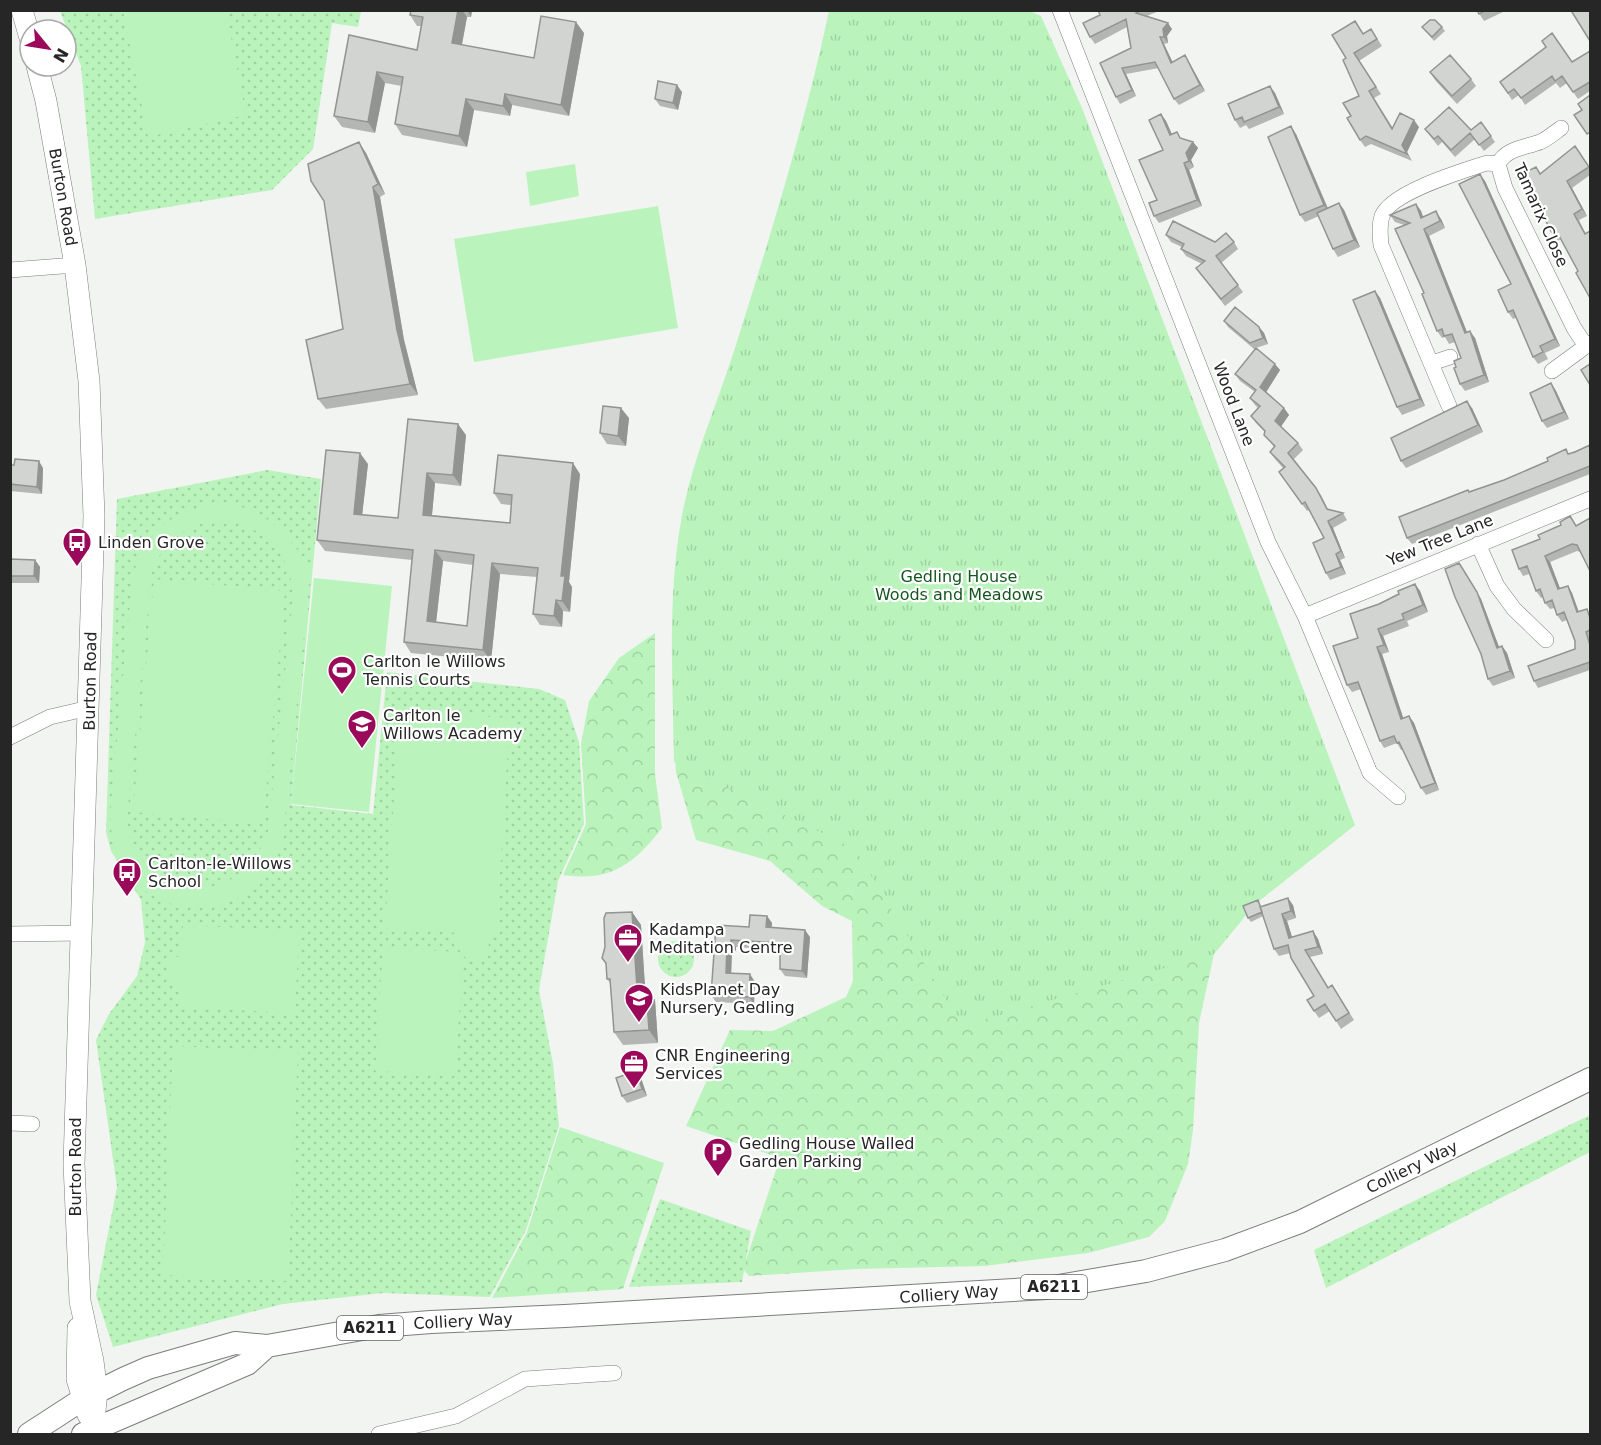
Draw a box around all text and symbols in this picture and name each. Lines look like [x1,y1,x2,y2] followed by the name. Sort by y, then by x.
[18,18,78,78] north arrow
[49,45,72,66] text: N
[45,147,81,247] street label: Burton Road
[1509,159,1572,270] street label: Tamarix Close
[1209,359,1259,449] street label: Wood Lane
[1383,510,1496,570] street label: Yew Tree Lane
[61,526,93,568] bus stop icon: Linden Grove
[98,533,204,552] place label: Linden Grove
[875,567,1043,604] park label: Gedling House Woods and Meadows
[80,631,100,731] street label: Burton Road
[362,652,506,689] place label: Carlton le Willows Tennis Courts
[326,654,358,696] sports icon: Carlton le Willows Tennis Courts
[383,706,522,743] place label: Carlton le Willows Academy
[346,708,378,750] school or university icon: Carlton le Willows Academy
[148,854,291,891] place label: Carlton-le-Willows School
[111,856,143,898] bus stop icon: Carlton-le-Willows School
[649,920,793,957] place label: Kadampa Meditation Centre
[612,922,644,964] office icon: Kadampa Meditation Centre
[660,980,795,1017] place label: KidsPlanet Day Nursery, Gedling
[623,982,655,1024] school or university icon: KidsPlanet Day Nursery, Gedling
[655,1046,790,1083] place label: CNR Engineering Services
[618,1048,650,1090] office icon: CNR Engineering Services
[66,1117,85,1217] street label: Burton Road
[739,1134,914,1171] place label: Gedling House Walled Garden Parking
[702,1136,734,1178] parking icon: Gedling House Walled Garden Parking
[1363,1137,1461,1197] street label: Colliery Way
[1021,1275,1087,1299] road number: A6211
[899,1281,999,1307] street label: Colliery Way
[413,1309,513,1333] street label: Colliery Way
[337,1316,403,1340] road number: A6211

